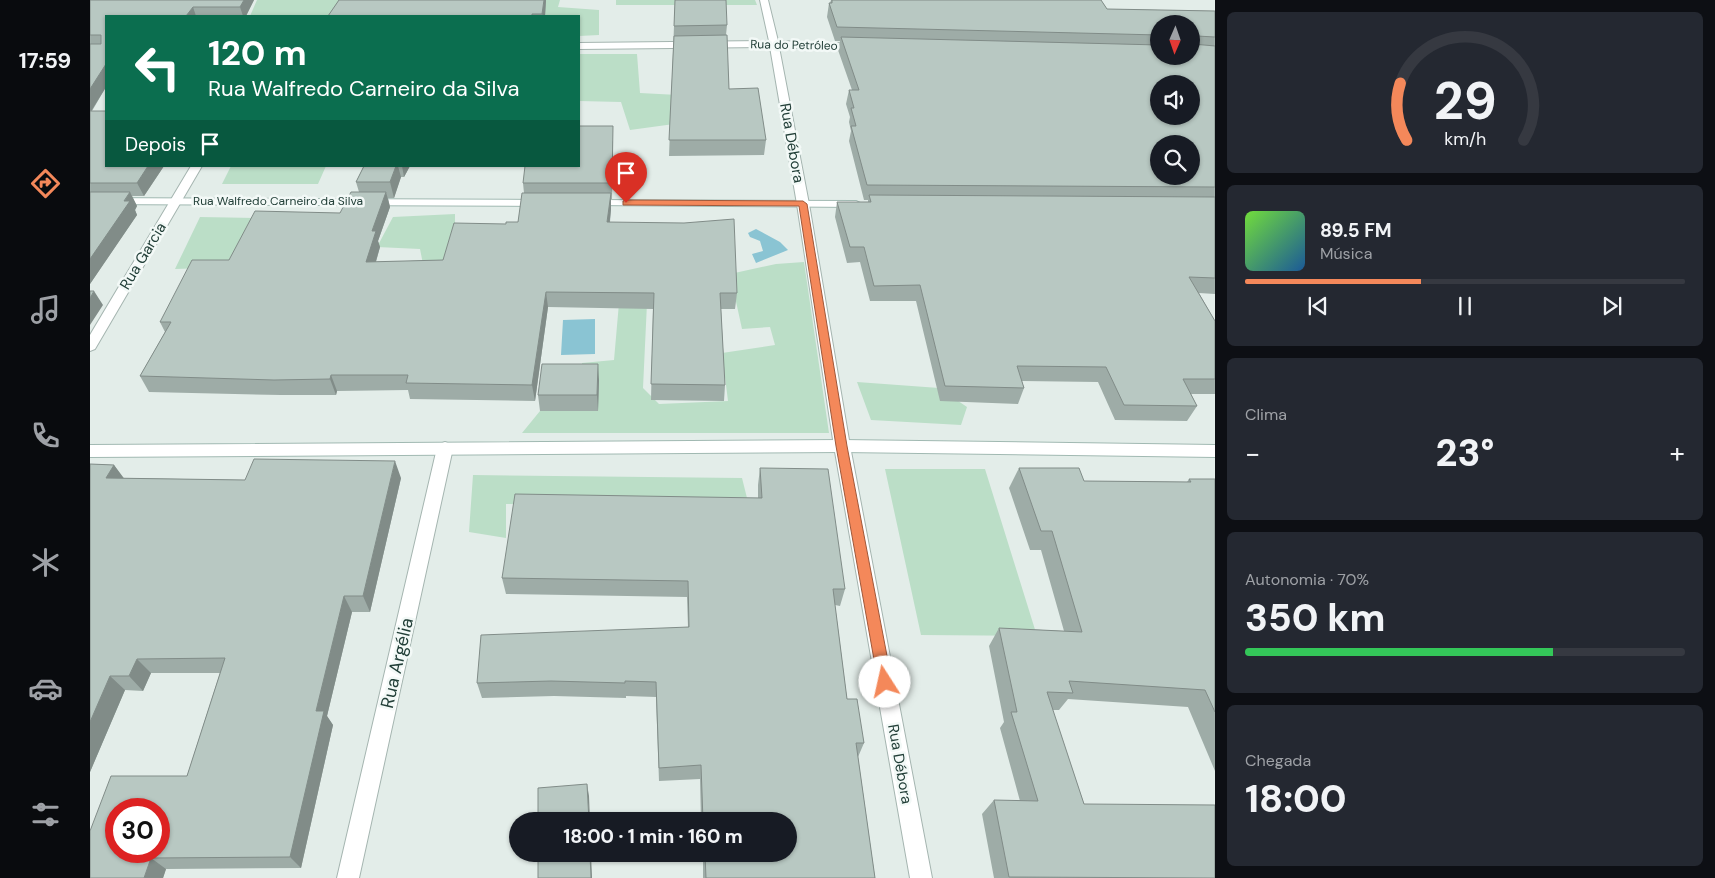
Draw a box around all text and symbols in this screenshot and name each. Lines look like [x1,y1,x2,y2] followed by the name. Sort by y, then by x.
[1150,15,1200,65] north arrow
[1150,15,1200,185] map controls
[208,30,307,76] text: 120 m
[125,35,190,100] icon: left
[750,36,838,54] street label: Rua do Petróleo
[19,46,71,75] text: 17:59
[1434,67,1496,135] text: 29
[208,74,519,103] text: Rua Walfredo Carneiro da Silva
[1150,75,1200,125] button: sound
[775,102,809,184] street label: Rua Débora
[1444,127,1486,151] text: km/h
[196,130,224,158] icon: arrive
[125,132,186,157] text: Depois
[1150,135,1200,185] button: search
[605,152,647,203] pin
[612,159,640,187] icon: arrive
[28,166,63,201] icon: directions
[193,193,363,209] street label: Rua Walfredo Carneiro da Silva
[1320,218,1392,243] text: 89.5 FM
[115,219,171,293] street label: Rua Garcia
[1320,243,1372,264] text: Música
[28,292,63,327] icon: music
[1304,292,1332,320] icon: previous
[1451,292,1479,320] icon: pause
[1598,292,1626,320] icon: next
[1245,404,1287,425] text: Clima
[28,418,63,453] icon: phone
[1436,428,1494,478] text: 23°
[1245,435,1260,472] text: −
[1670,435,1685,472] text: +
[28,545,63,580] icon: climate
[1245,569,1369,590] text: Autonomia · 70%
[1245,593,1386,643] text: 350 km
[375,615,419,711] street label: Rua Argélia
[858,655,910,707] position arrow
[28,671,63,706] icon: car
[883,723,917,805] street label: Rua Débora
[1245,750,1311,771] text: Chegada
[1245,774,1347,824] text: 18:00
[28,797,63,832] icon: filters
[105,798,170,863] speed limit sign: 30
[563,824,743,849] text: 18:00 · 1 min · 160 m

